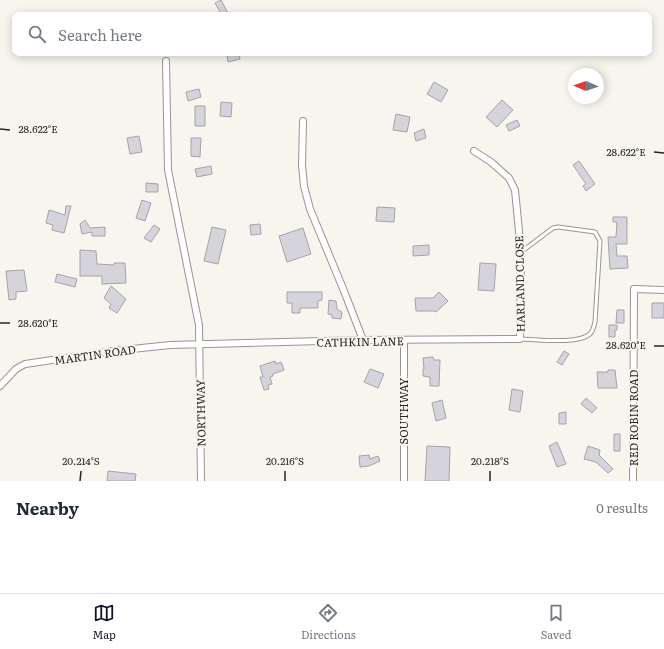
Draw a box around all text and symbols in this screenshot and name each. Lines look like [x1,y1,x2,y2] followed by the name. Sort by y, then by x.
[12,12,652,56] search box
[26,23,48,45] icon: search
[58,23,142,46] text: Search here
[568,68,604,104] north arrow
[18,121,58,136] text: 28.622°E
[606,144,646,159] text: 28.622°E
[510,236,528,332] street label: HARLAND CLOSE
[18,315,58,330] text: 28.620°E
[316,332,404,350] street label: CATHKIN LANE
[606,337,646,352] text: 28.620°E
[53,340,137,368] street label: MARTIN ROAD
[625,370,641,466] street label: RED ROBIN ROAD
[395,378,411,444] street label: SOUTHWAY
[191,379,209,447] street label: NORTHWAY
[62,453,100,468] text: 20.214°S
[266,453,304,468] text: 20.216°S
[471,453,509,468] text: 20.218°S
[16,495,79,520] text: Nearby
[596,498,648,517] text: 0 results
[92,602,116,642] tab: Map
[301,602,356,642] tab: Directions
[541,602,571,642] tab: Saved

